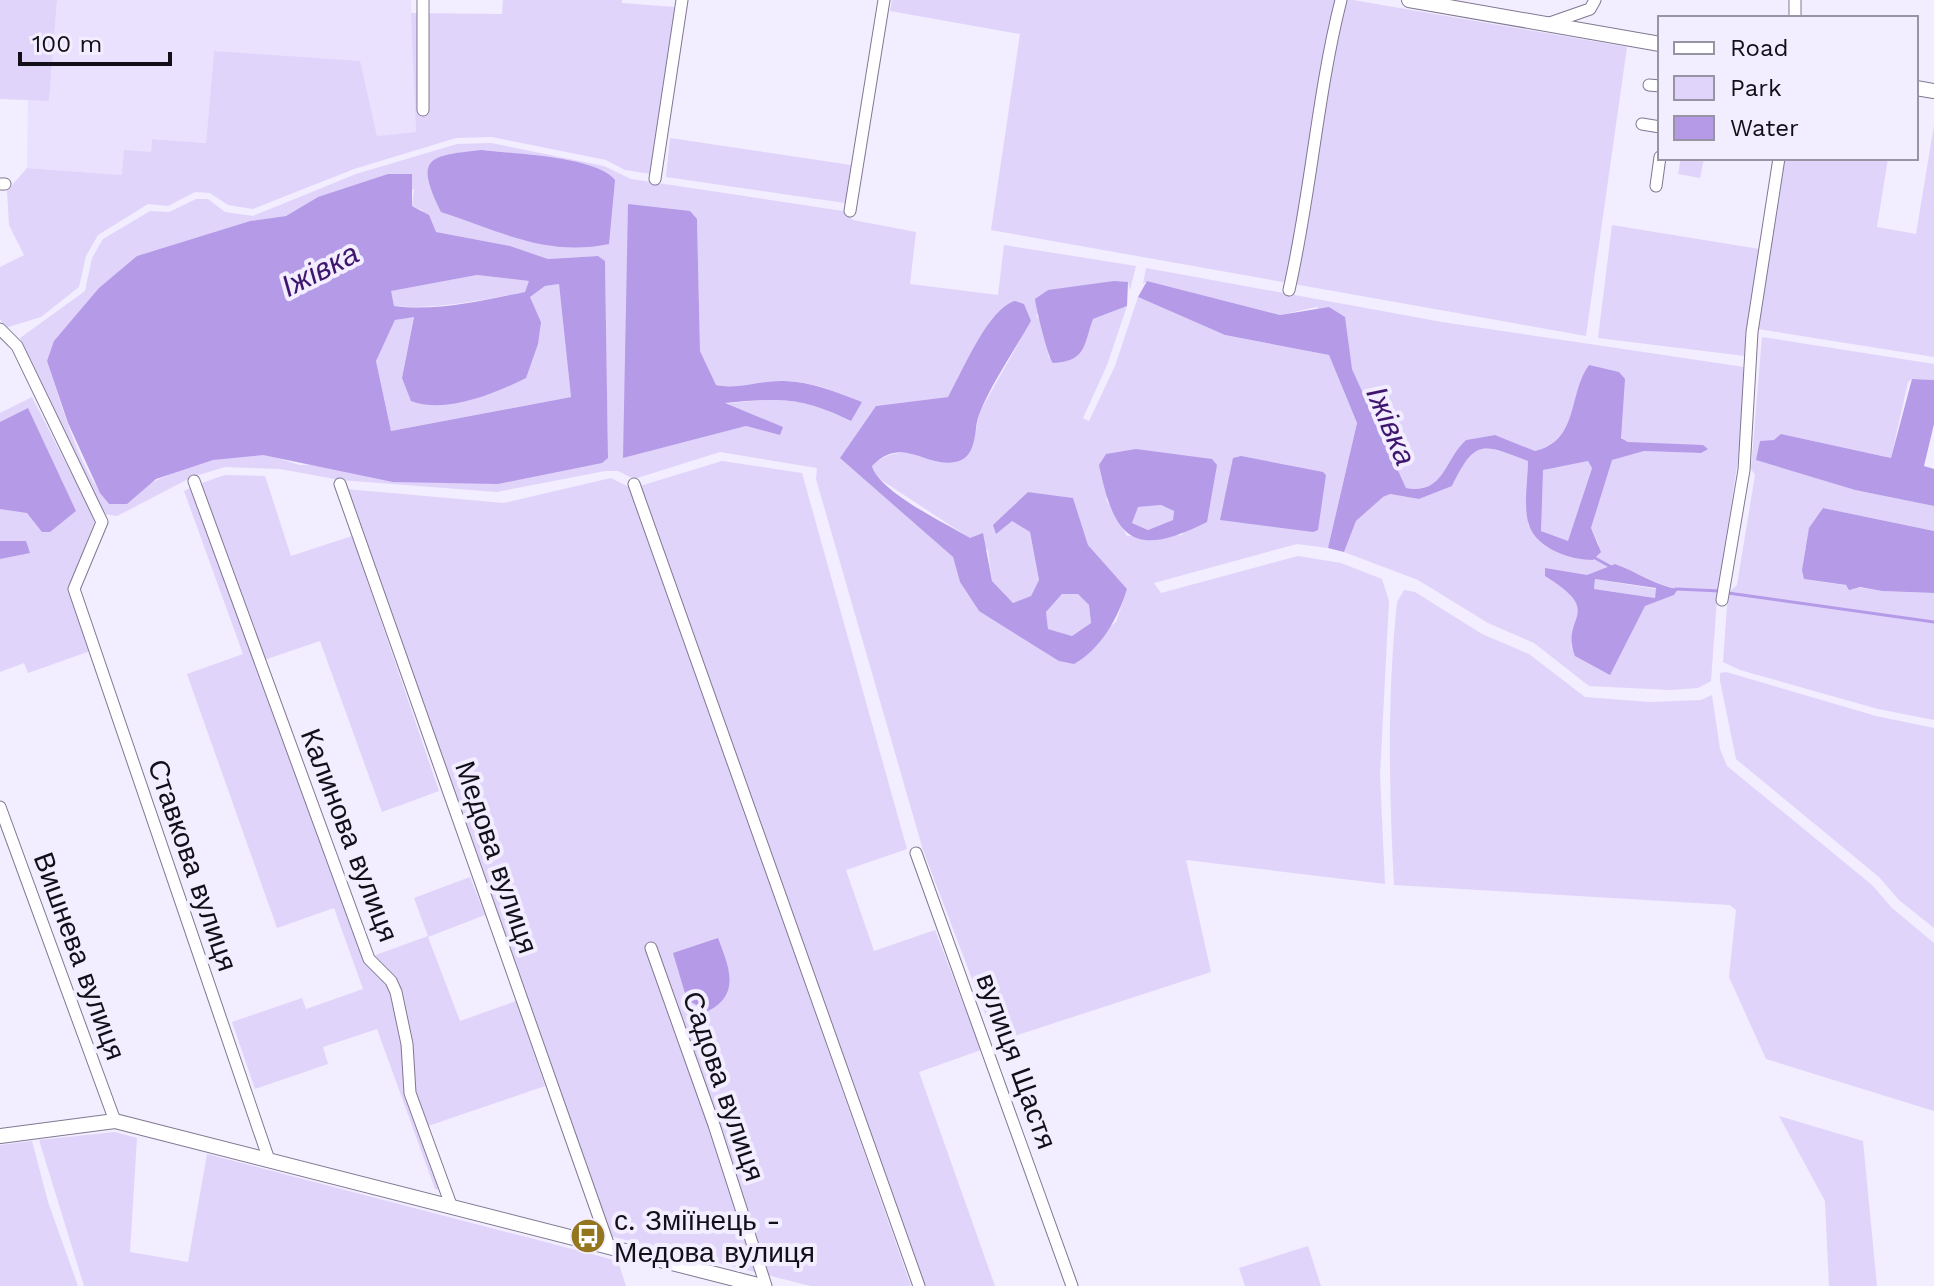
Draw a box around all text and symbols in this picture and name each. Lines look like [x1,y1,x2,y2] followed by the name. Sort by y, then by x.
[20,16,170,66] scale bar
[1658,16,1918,160] legend
[32,30,102,58] text: 100 m
[1730,34,1789,62] text: Road
[1730,74,1782,102] text: Park
[1730,114,1799,142] text: Water
[275,235,364,304] water label: Іжівка
[1359,381,1424,470] water label: Іжівка
[294,724,405,946] street label: Калинова вулиця
[141,755,244,975] street label: Ставкова вулиця
[448,757,545,958] street label: Медова вулиця
[27,848,132,1064] street label: Вишнева вулиця
[969,969,1064,1154] street label: вулиця Щастя
[676,987,771,1185] street label: Садова вулиця
[614,1204,815,1269] place label: с. Зміїнець - Медова вулиця
[569,1217,607,1255] bus stop icon: с. Зміїнець - Медова вулиця

